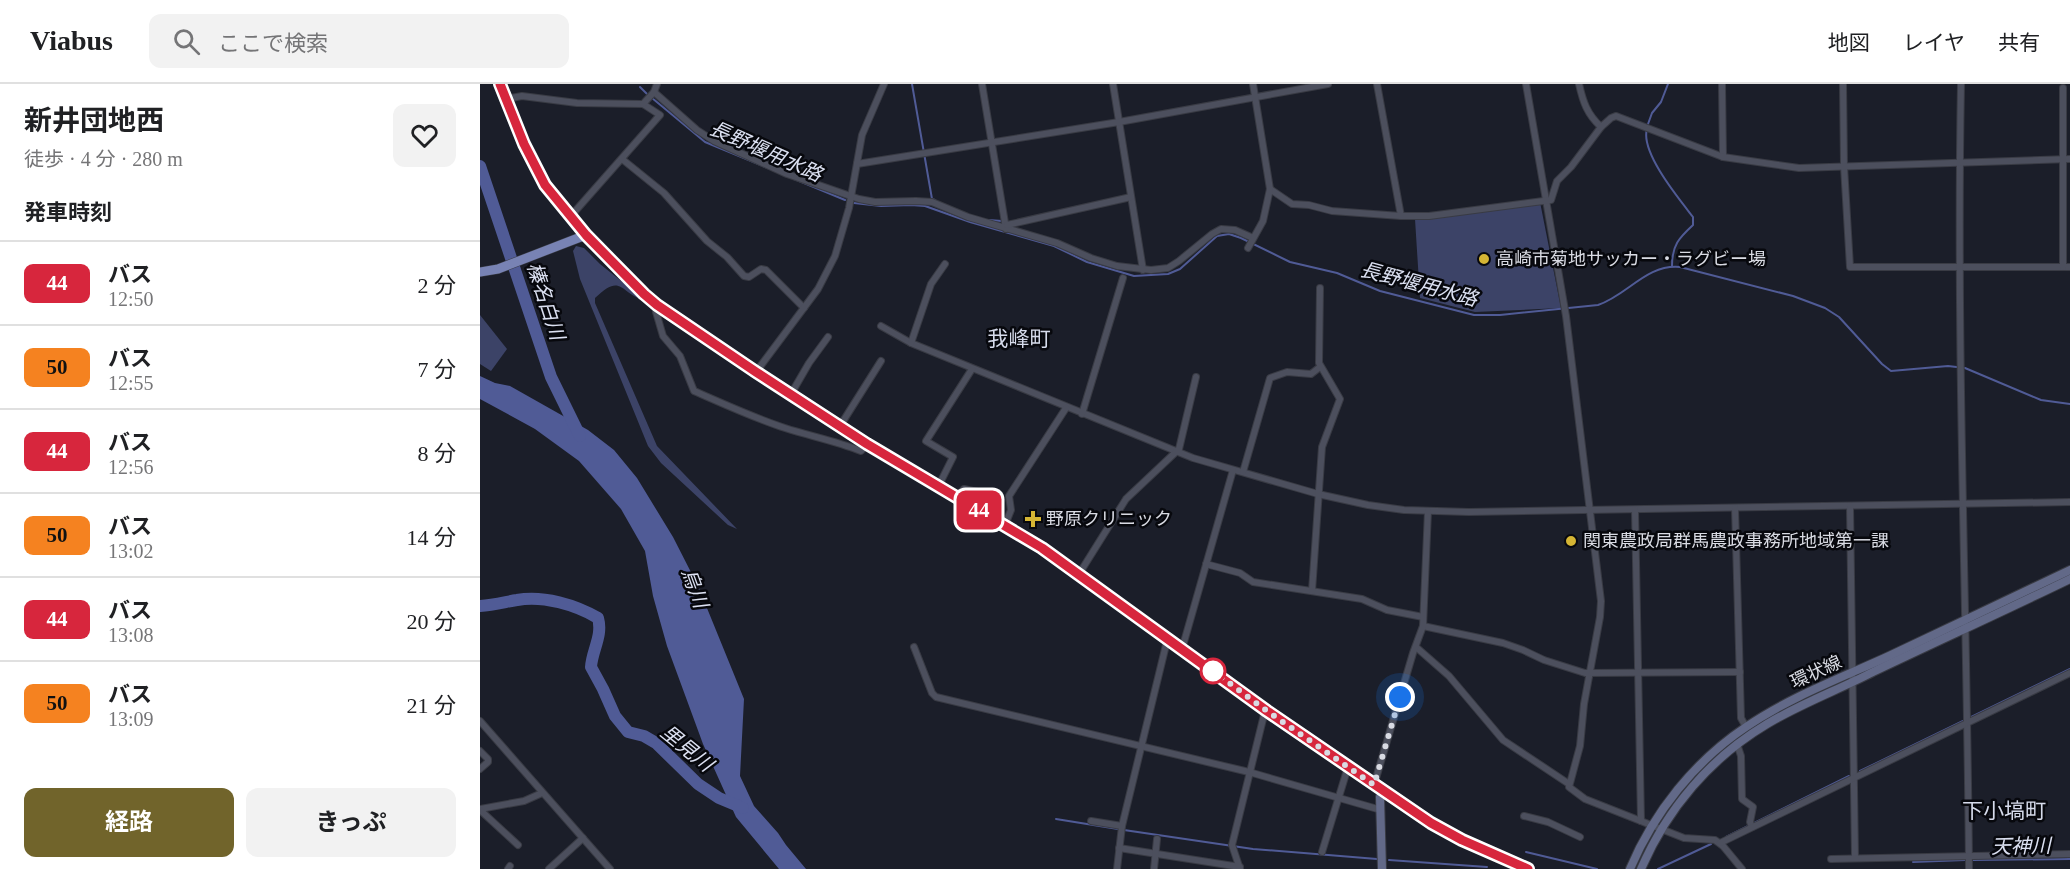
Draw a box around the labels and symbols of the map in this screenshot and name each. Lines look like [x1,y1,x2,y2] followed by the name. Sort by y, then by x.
[707,117,827,186] water label: 長野堰用水路
[1496,249,1766,269] place label: 高崎市菊地サッカー・ラグビー場
[1477,252,1491,266] marker: 高崎市菊地サッカー・ラグビー場
[1358,258,1482,311] water label: 長野堰用水路
[523,260,569,344] water label: 榛名白川
[988,327,1051,351] district label: 我峰町
[952,490,1006,530] line badge: 44
[1046,509,1172,529] place label: 野原クリニック
[1024,510,1042,528] marker: 野原クリニック
[1583,531,1889,551] place label: 関東農政局群馬農政事務所地域第一課
[1564,534,1578,548] marker: 関東農政局群馬農政事務所地域第一課
[678,565,713,612] water label: 烏川
[1787,652,1845,692] street label: 環状線
[1200,658,1226,684] unlabelled marker
[1385,682,1415,712] your location
[657,721,719,777] water label: 里見川
[1962,799,2046,823] district label: 下小塙町
[1991,834,2053,858] water label: 天神川

